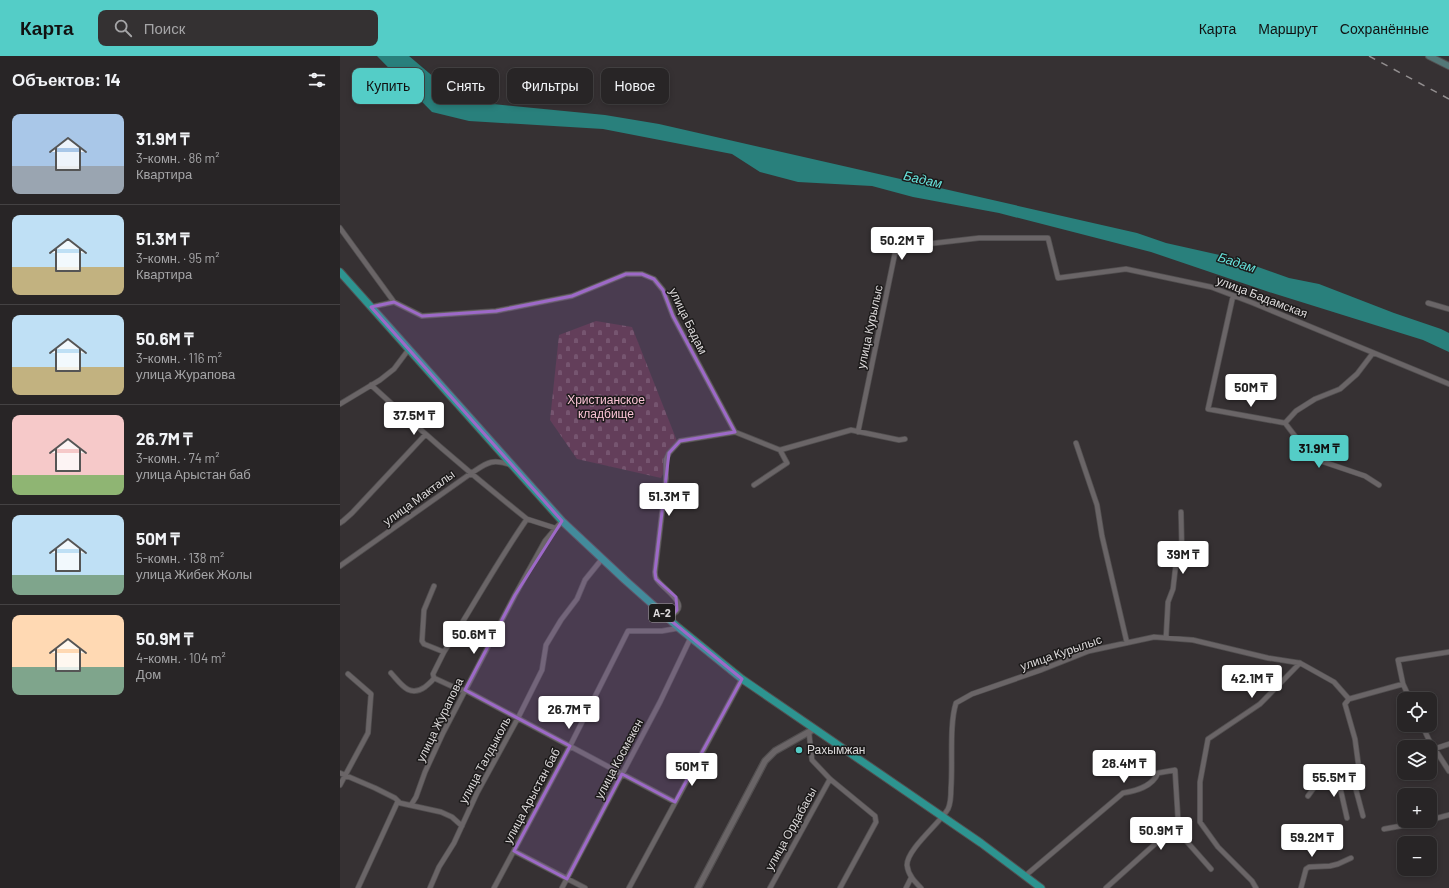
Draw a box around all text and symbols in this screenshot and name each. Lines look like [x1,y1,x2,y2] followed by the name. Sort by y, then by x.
[98,10,378,46] search box
[20,16,74,39] text: Карта
[112,17,134,39] icon: search
[144,19,185,37] text: Поиск
[1199,20,1236,37] text: Карта
[1258,20,1318,37] text: Маршрут
[1340,20,1429,37] text: Сохранённые
[352,68,424,104] chip: Купить
[432,68,499,104] chip: Снять
[507,68,593,104] chip: Фильтры
[601,68,669,104] chip: Новое
[12,69,121,89] text: Объектов: 14
[306,69,328,91] icon: filters
[136,128,190,148] text: 31.9M ₸
[44,130,92,178] icon: home
[136,150,220,166] text: 3-комн. · 86 m²
[136,166,192,182] text: Квартира
[902,167,944,191] water label: Бадам
[865,227,939,261] pin: 50.2M ₸
[136,228,190,248] text: 51.3M ₸
[44,231,92,279] icon: home
[880,232,924,248] text: 50.2M ₸
[1216,248,1258,276] water label: Бадам
[136,250,220,266] text: 3-комн. · 95 m²
[136,266,192,282] text: Квартира
[1214,272,1310,321] street label: улица Бадамская
[853,284,886,370] street label: улица Курылыс
[666,285,711,356] street label: улица Бадам
[136,328,193,348] text: 50.6M ₸
[44,331,92,379] icon: home
[136,350,222,366] text: 3-комн. · 116 m²
[136,366,235,382] text: улица Журапова
[1223,374,1279,408] pin: 50M ₸
[1234,379,1268,395] text: 50M ₸
[567,392,645,421] park label: Христианское кладбище
[377,402,451,436] pin: 37.5M ₸
[393,407,435,423] text: 37.5M ₸
[136,428,193,448] text: 26.7M ₸
[44,431,92,479] icon: home
[1282,435,1356,469] pin: 31.9M ₸
[1299,440,1340,456] text: 31.9M ₸
[136,450,219,466] text: 3-комн. · 74 m²
[136,466,251,482] text: улица Арыстан баб
[380,466,458,529] street label: улица Макталы
[632,483,706,517] pin: 51.3M ₸
[649,488,690,504] text: 51.3M ₸
[136,528,180,548] text: 50M ₸
[44,531,92,579] icon: home
[1155,541,1211,575] pin: 39M ₸
[1167,546,1199,562] text: 39M ₸
[136,550,224,566] text: 5-комн. · 138 m²
[136,566,252,582] text: улица Жибек Жолы
[649,604,675,622] road number: A-2
[437,621,511,655] pin: 50.6M ₸
[452,626,496,642] text: 50.6M ₸
[136,628,193,648] text: 50.9M ₸
[44,631,92,679] icon: home
[1018,632,1104,673] street label: улица Курылыс
[136,650,226,666] text: 4-комн. · 104 m²
[1215,665,1289,699] pin: 42.1M ₸
[136,666,161,682] text: Дом
[1231,670,1273,686] text: 42.1M ₸
[413,675,467,764] street label: улица Журапова
[1397,692,1437,876] map controls
[1397,692,1437,732] button: locate
[532,696,606,730] pin: 26.7M ₸
[547,701,591,717] text: 26.7M ₸
[455,714,514,806] street label: улица Талдыколь
[591,716,646,801] street label: улица Космекен
[1397,740,1437,780] button: layers
[807,742,865,756] place label: Рахымжан
[500,745,563,846] street label: улица Арыстан баб
[794,745,804,755] marker: Рахымжан
[1087,750,1161,784] pin: 28.4M ₸
[664,753,720,787] pin: 50M ₸
[1102,755,1146,771] text: 28.4M ₸
[675,758,709,774] text: 50M ₸
[1297,764,1371,798] pin: 55.5M ₸
[1312,769,1356,785] text: 55.5M ₸
[762,785,820,873] street label: улица Ордабасы
[1397,788,1437,828] button: +
[1124,817,1198,851] pin: 50.9M ₸
[1139,822,1183,838] text: 50.9M ₸
[1275,824,1349,858] pin: 59.2M ₸
[1290,829,1334,845] text: 59.2M ₸
[1397,836,1437,876] button: −

